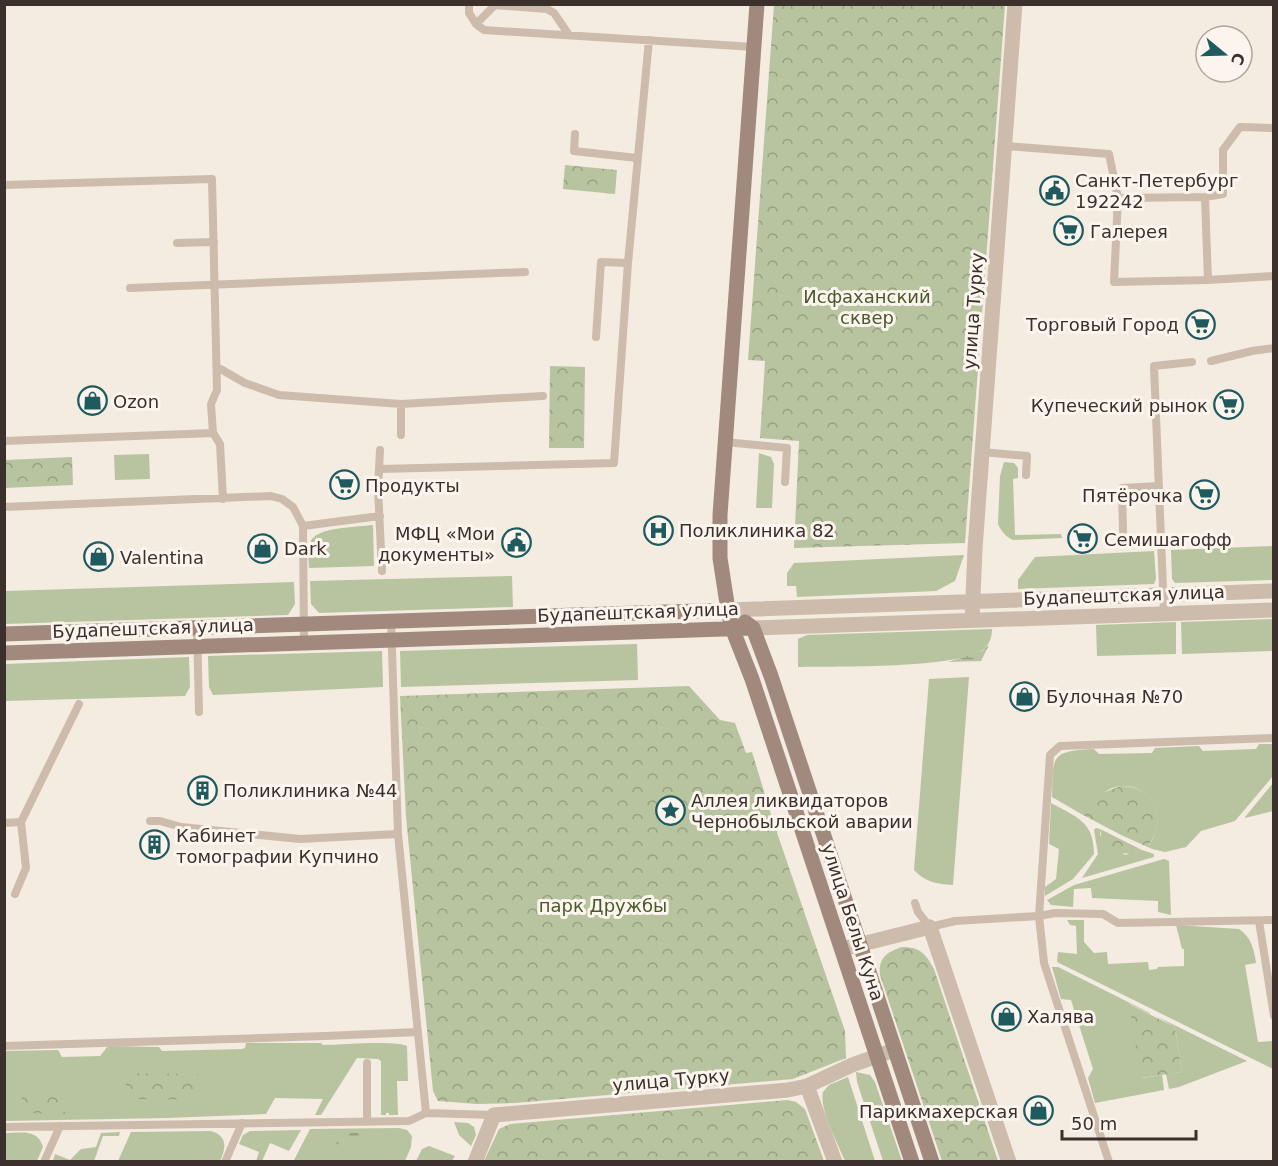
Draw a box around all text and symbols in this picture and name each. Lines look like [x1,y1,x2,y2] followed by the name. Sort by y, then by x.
[1194,24,1254,84] north arrow
[1227,50,1249,67] text: С
[1075,170,1238,212] place label: Санкт-Петербург 192242
[1038,174,1070,206] public building icon: Санкт-Петербург 192242
[1053,215,1085,247] supermarket icon: Галерея
[1090,221,1168,242] place label: Галерея
[958,251,988,370] street label: улица Турку
[803,286,931,328] park label: Исфаханский сквер
[1184,308,1216,340] supermarket icon: Торговый Город
[1025,314,1179,335] place label: Торговый Город
[76,385,108,417] shop icon: Ozon
[1213,389,1245,421] supermarket icon: Купеческий рынок
[113,391,159,412] place label: Ozon
[1031,395,1208,416] place label: Купеческий рынок
[328,469,360,501] supermarket icon: Продукты
[365,475,460,496] place label: Продукты
[1188,479,1220,511] supermarket icon: Пятёрочка
[1082,485,1183,506] place label: Пятёрочка
[642,514,674,546] hospital icon: Поликлиника 82
[679,520,835,541] place label: Поликлиника 82
[378,523,495,565] place label: МФЦ «Мои документы»
[1067,523,1099,555] supermarket icon: Семишагофф
[500,527,532,559] public building icon: МФЦ «Мои документы»
[1104,529,1232,550] place label: Семишагофф
[247,532,279,564] shop icon: Dark
[284,538,327,559] place label: Dark
[83,541,115,573] shop icon: Valentina
[120,547,204,568] place label: Valentina
[1023,581,1225,609] street label: Будапештская улица
[537,598,739,626] street label: Будапештская улица
[52,614,254,642] street label: Будапештская улица
[1009,680,1041,712] shop icon: Булочная №70
[1046,686,1183,707] place label: Булочная №70
[186,774,218,806] building icon: Поликлиника №44
[223,780,398,801] place label: Поликлиника №44
[691,790,913,832] place label: Аллея ликвидаторов Чернобыльской аварии
[654,794,686,826] place icon: Аллея ликвидаторов Чернобыльской аварии
[176,825,379,867] place label: Кабинет томографии Купчино
[139,829,171,861] building icon: Кабинет томографии Купчино
[818,841,888,1003] street label: улица Белы Куна
[539,895,667,916] park label: парк Дружбы
[990,1000,1022,1032] shop icon: Халява
[1027,1006,1094,1027] place label: Халява
[612,1064,731,1096] street label: улица Турку
[1023,1095,1055,1127] shop icon: Парикмахерская
[859,1101,1018,1122] place label: Парикмахерская
[1062,1103,1196,1141] scale bar
[1071,1113,1117,1134] text: 50 m

